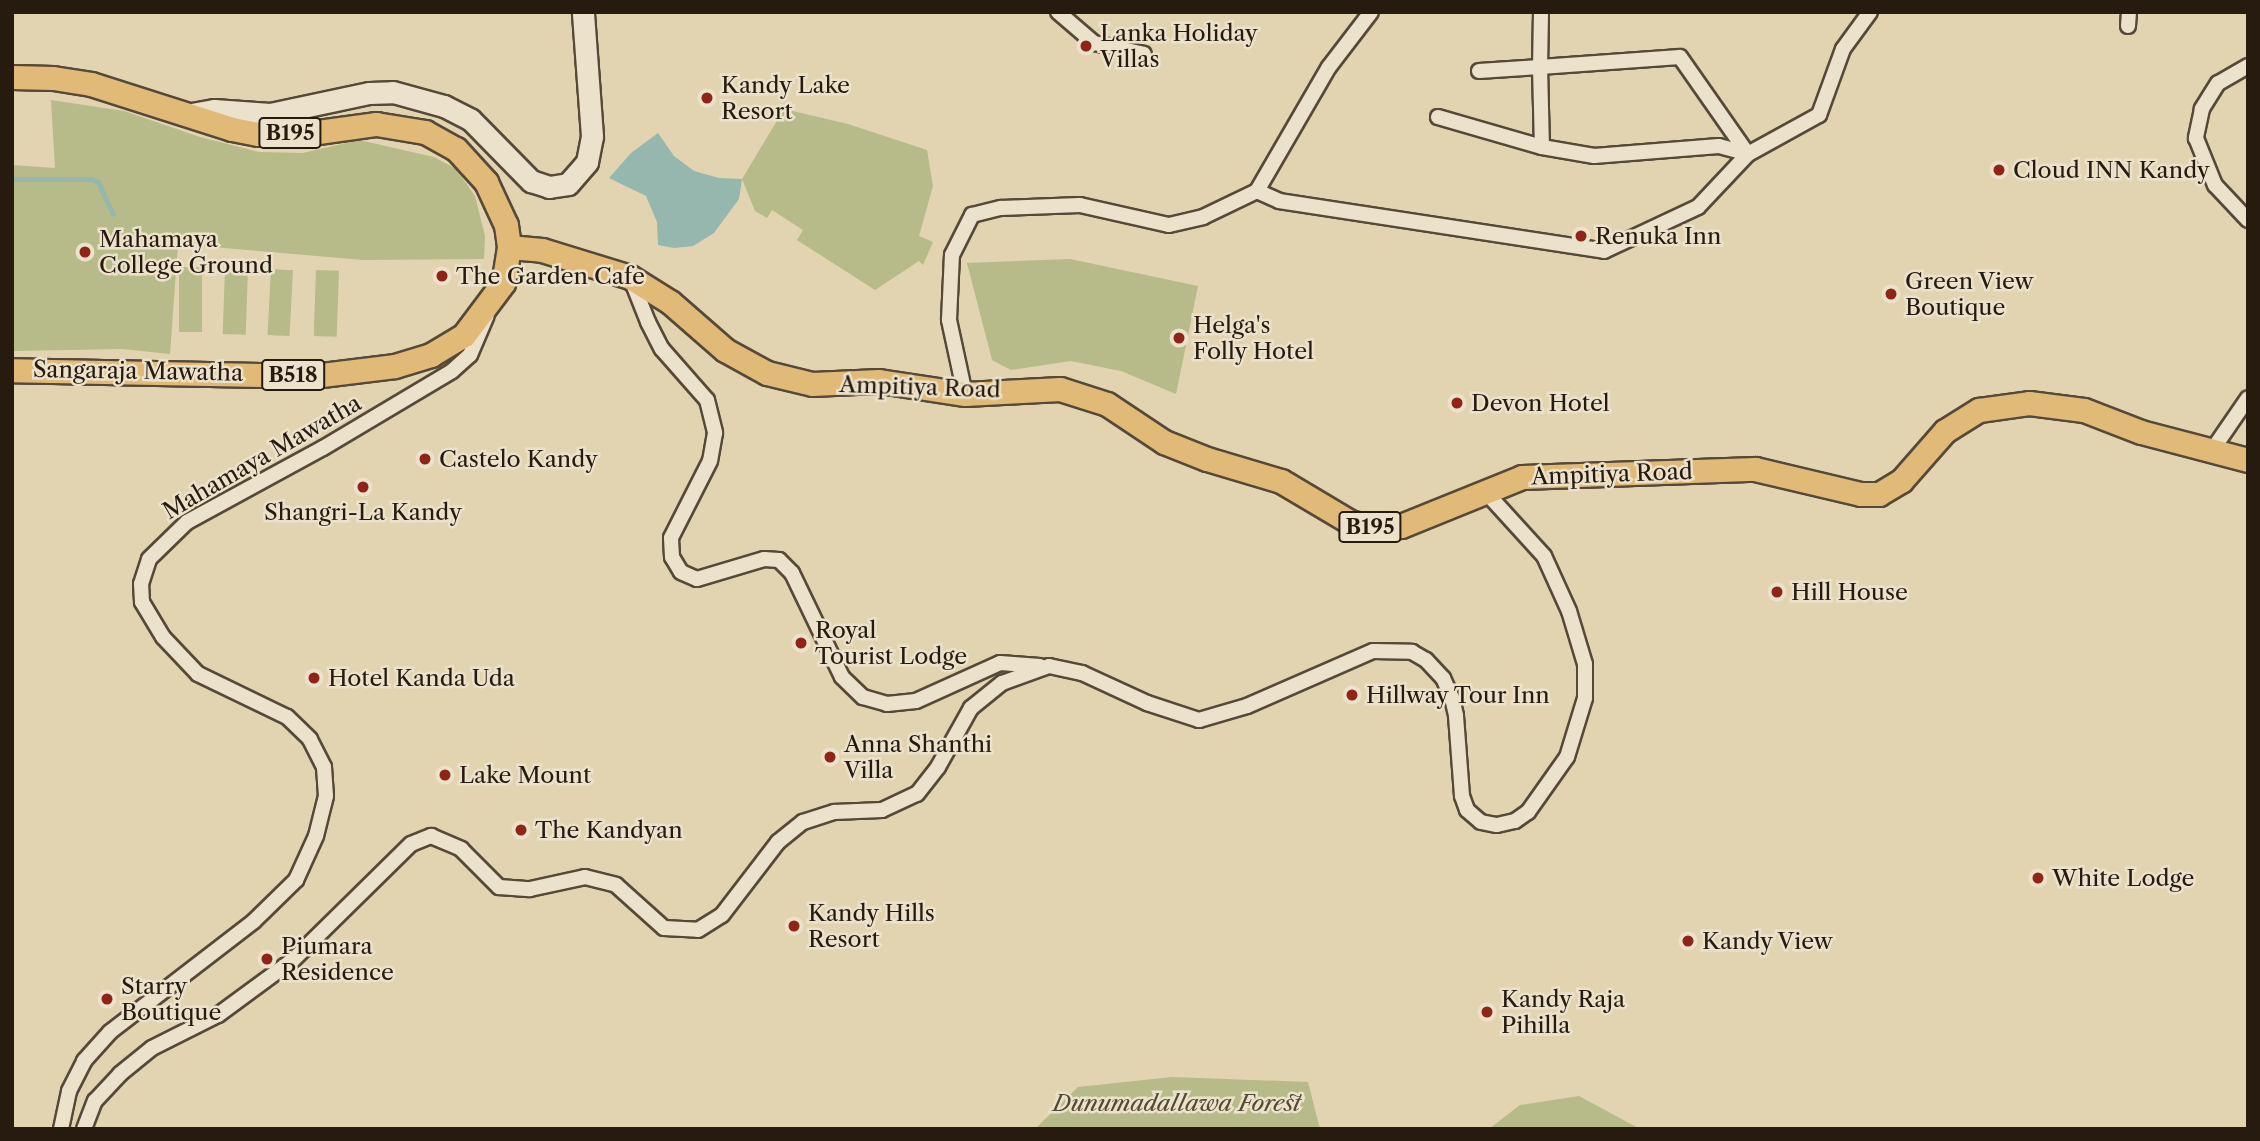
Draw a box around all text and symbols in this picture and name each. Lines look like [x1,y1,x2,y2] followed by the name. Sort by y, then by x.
[1100,19,1258,73] place label: Lanka Holiday Villas
[1078,38,1094,54] marker: Lanka Holiday Villas
[721,71,851,125] place label: Kandy Lake Resort
[699,90,715,106] marker: Kandy Lake Resort
[257,116,323,150] road number: B195
[2013,156,2210,184] place label: Cloud INN Kandy
[1991,162,2007,178] marker: Cloud INN Kandy
[1595,222,1722,250] place label: Renuka Inn
[99,225,273,279] place label: Mahamaya College Ground
[1573,228,1589,244] marker: Renuka Inn
[77,244,93,260] marker: Mahamaya College Ground
[456,262,645,290] place label: The Garden Cafe
[1905,267,2034,321] place label: Green View Boutique
[434,268,450,284] marker: The Garden Cafe
[1883,286,1899,302] marker: Green View Boutique
[1193,311,1315,365] place label: Helga's Folly Hotel
[1171,330,1187,346] marker: Helga's Folly Hotel
[32,355,244,387] street label: Sangaraja Mawatha
[260,358,326,392] road number: B518
[839,370,1001,404] street label: Ampitiya Road
[158,389,366,525] street label: Mahamaya Mawatha
[1471,389,1610,417] place label: Devon Hotel
[1449,395,1465,411] marker: Devon Hotel
[439,445,598,473] place label: Castelo Kandy
[417,451,433,467] marker: Castelo Kandy
[1531,457,1693,491] street label: Ampitiya Road
[355,479,371,495] marker: Shangri-La Kandy
[264,498,462,526] place label: Shangri-La Kandy
[1337,510,1403,544] road number: B195
[1791,578,1908,606] place label: Hill House
[1769,584,1785,600] marker: Hill House
[815,616,967,670] place label: Royal Tourist Lodge
[793,635,809,651] marker: Royal Tourist Lodge
[328,664,515,692] place label: Hotel Kanda Uda
[306,670,322,686] marker: Hotel Kanda Uda
[1366,681,1552,709] place label: Hillway Tour Inn
[1344,687,1360,703] marker: Hillway Tour Inn
[844,730,992,784] place label: Anna Shanthi Villa
[822,749,838,765] marker: Anna Shanthi Villa
[459,761,591,789] place label: Lake Mount
[437,767,453,783] marker: Lake Mount
[535,816,683,844] place label: The Kandyan
[513,822,529,838] marker: The Kandyan
[2052,864,2194,892] place label: White Lodge
[2030,870,2046,886] marker: White Lodge
[808,899,936,953] place label: Kandy Hills Resort
[786,918,802,934] marker: Kandy Hills Resort
[1702,927,1834,955] place label: Kandy View
[281,932,394,986] place label: Piumara Residence
[1680,933,1696,949] marker: Kandy View
[259,951,275,967] marker: Piumara Residence
[121,972,221,1026] place label: Starry Boutique
[1501,985,1626,1039] place label: Kandy Raja Pihilla
[99,991,115,1007] marker: Starry Boutique
[1479,1004,1495,1020] marker: Kandy Raja Pihilla
[1053,1089,1301,1117] park label: Dunumadallawa Forest

